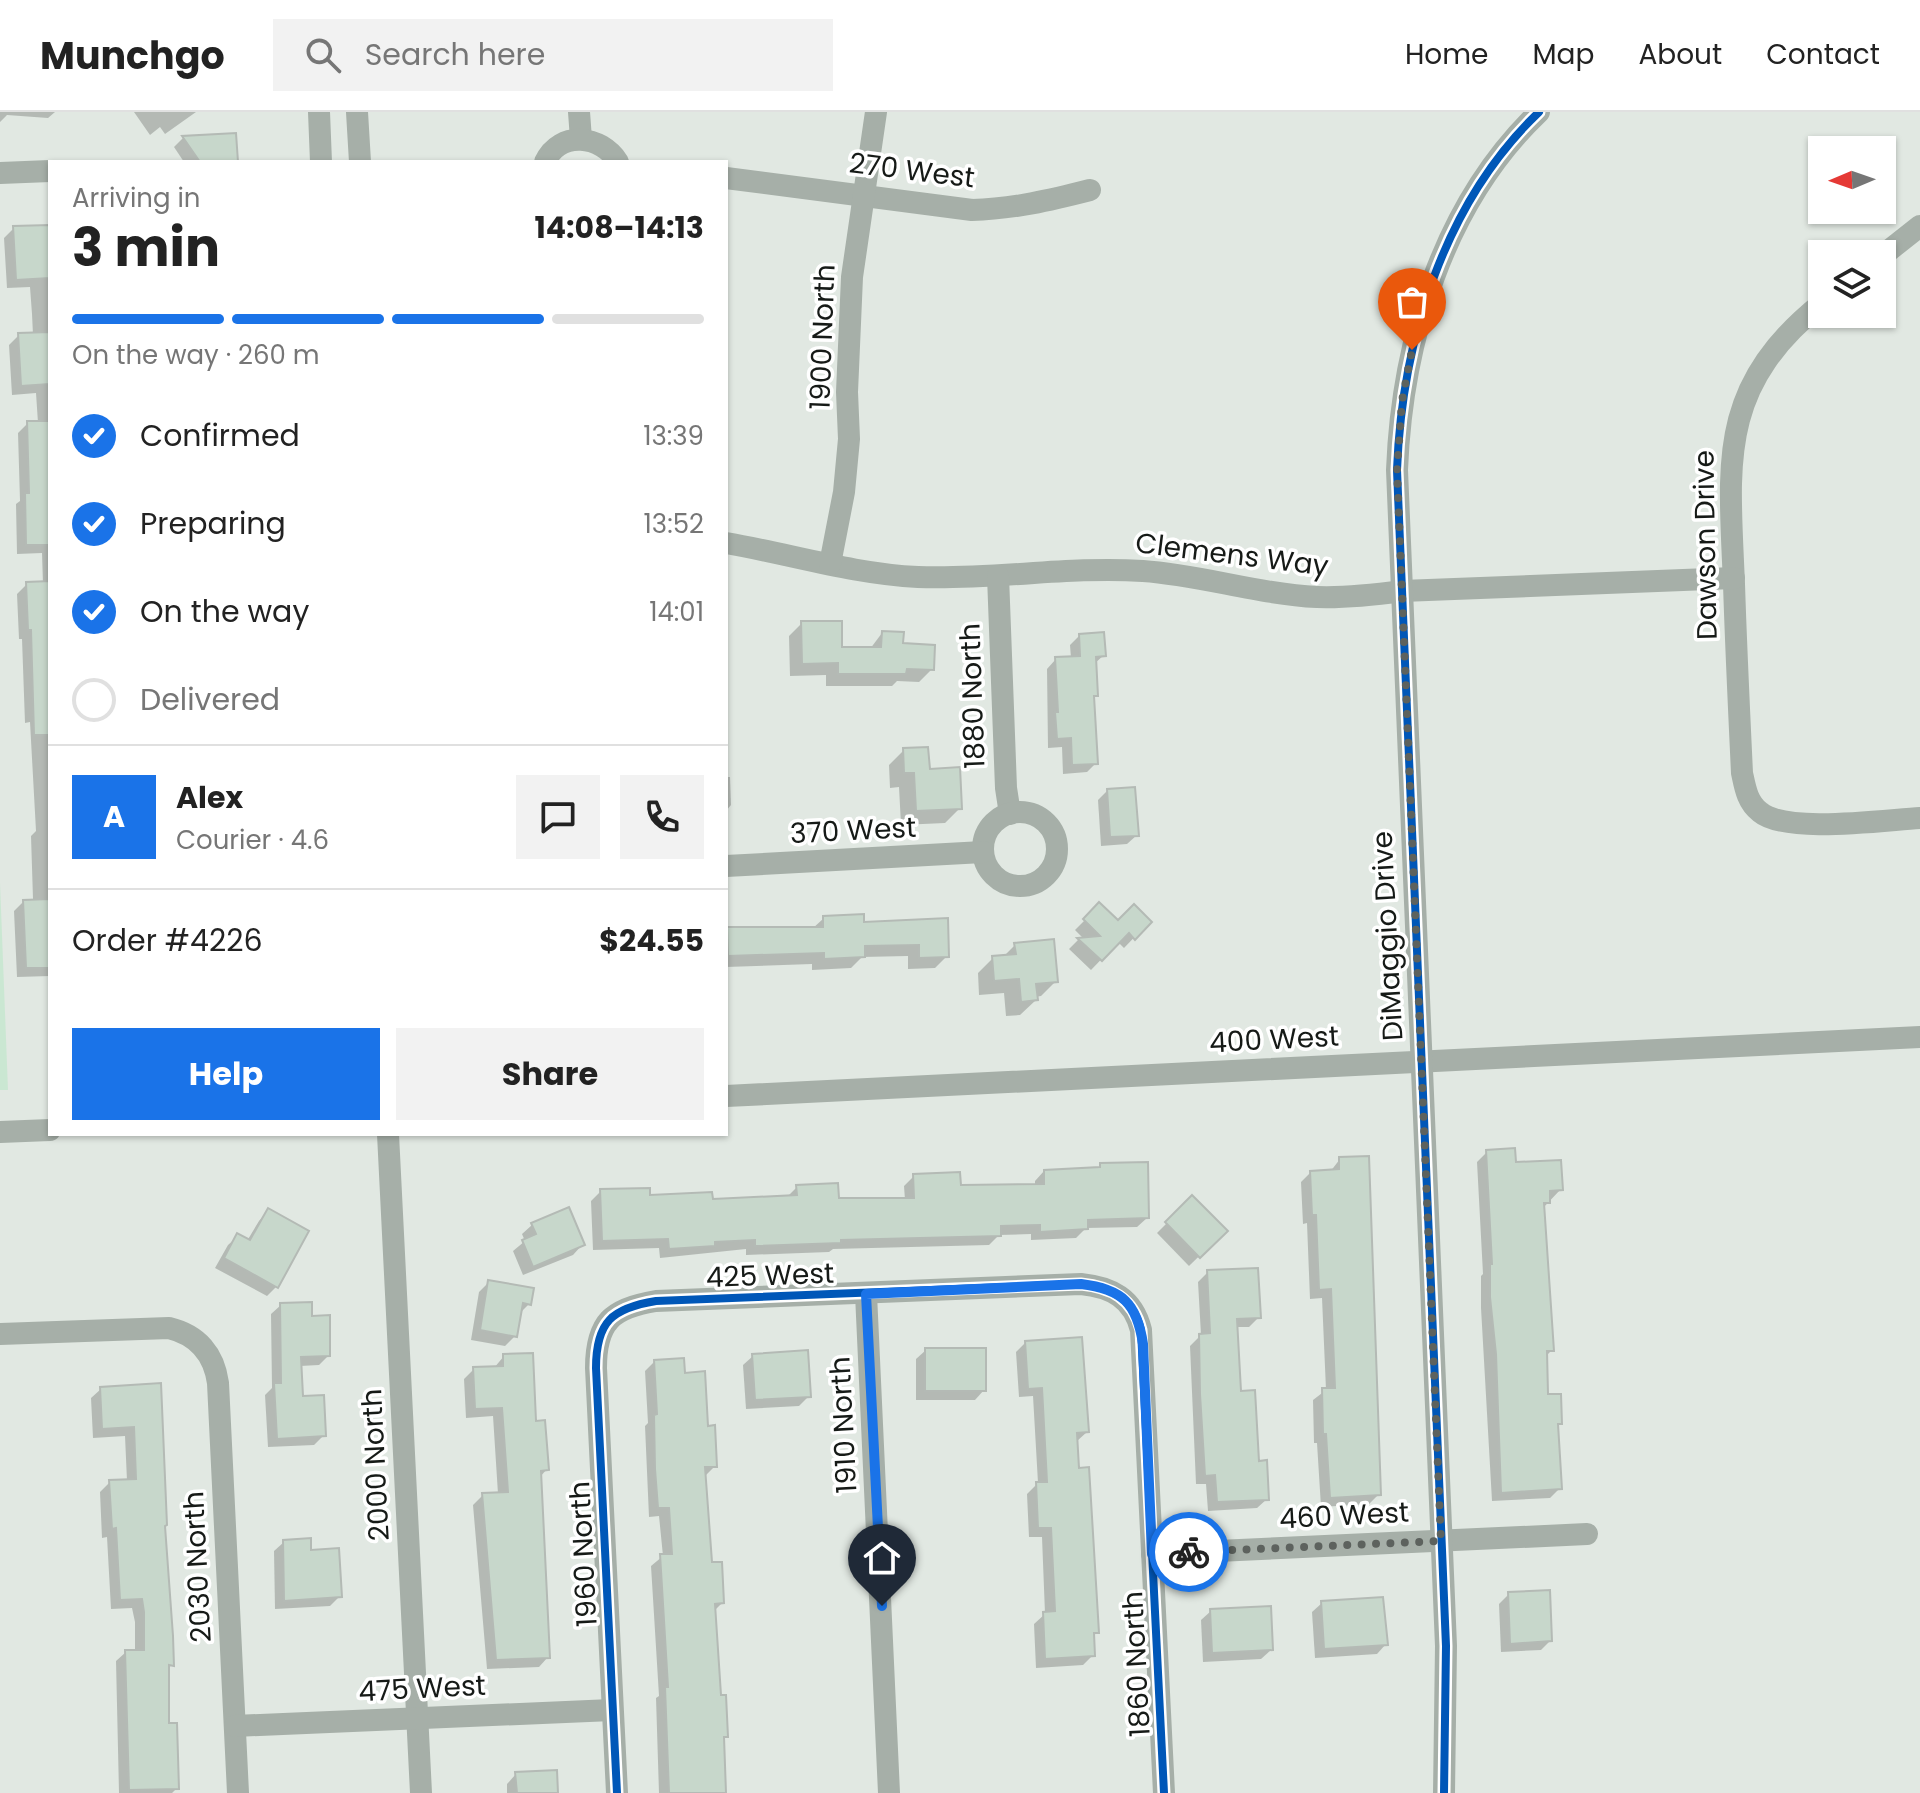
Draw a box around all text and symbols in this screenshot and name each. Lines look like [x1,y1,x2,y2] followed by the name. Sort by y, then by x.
[273,19,833,91] search box
[40,29,225,82] text: Munchgo
[301,33,345,77] icon: search
[365,33,545,76] text: Search here
[1405,35,1488,74] text: Home
[1532,35,1594,74] text: Map
[1638,35,1722,74] text: About
[1766,35,1880,74] text: Contact
[1808,136,1896,224] north arrow
[1808,136,1896,328] map controls
[847,143,977,198] street label: 270 West
[72,180,201,216] text: Arriving in
[535,206,704,249] text: 14:08–14:13
[72,211,220,284] text: 3 min
[1808,240,1896,328] button: layers
[800,264,845,410] street label: 1900 North
[1378,268,1446,350] pin
[1390,280,1434,324] icon: bag
[72,337,320,373] text: On the way · 260 m
[72,414,116,458] icon: check
[140,414,300,457] text: Confirmed
[643,418,704,454] text: 13:39
[1684,450,1727,640] street label: Dawson Drive
[72,502,116,546] icon: check
[140,502,286,545] text: Preparing
[644,506,704,542] text: 13:52
[1133,523,1331,586] street label: Clemens Way
[72,590,116,634] icon: check
[140,590,309,633] text: On the way
[649,594,704,630] text: 14:01
[950,623,995,769] street label: 1880 North
[140,678,280,721] text: Delivered
[516,775,600,859] button: chat
[620,775,704,859] button: phone
[176,776,243,819] text: Alex
[103,795,125,838] text: A
[789,808,917,853] street label: 370 West
[176,822,329,858] text: Courier · 4.6
[1363,830,1412,1042] street label: DiMaggio Drive
[72,919,262,962] text: Order #4226
[599,919,704,962] text: $24.55
[1208,1017,1340,1062] street label: 400 West
[72,1028,380,1120] button: Help
[396,1028,704,1120] button: Share
[705,1254,835,1297] street label: 425 West
[820,1356,867,1494] street label: 1910 North
[352,1388,399,1542] street label: 2000 North
[560,1480,607,1628] street label: 1960 North
[174,1490,221,1644] street label: 2030 North
[1278,1493,1410,1538] street label: 460 West
[1149,1512,1229,1592] courier
[848,1524,916,1606] pin
[1167,1530,1211,1574] icon: bike
[860,1536,904,1580] icon: home
[1113,1590,1160,1738] street label: 1860 North
[357,1666,487,1711] street label: 475 West

